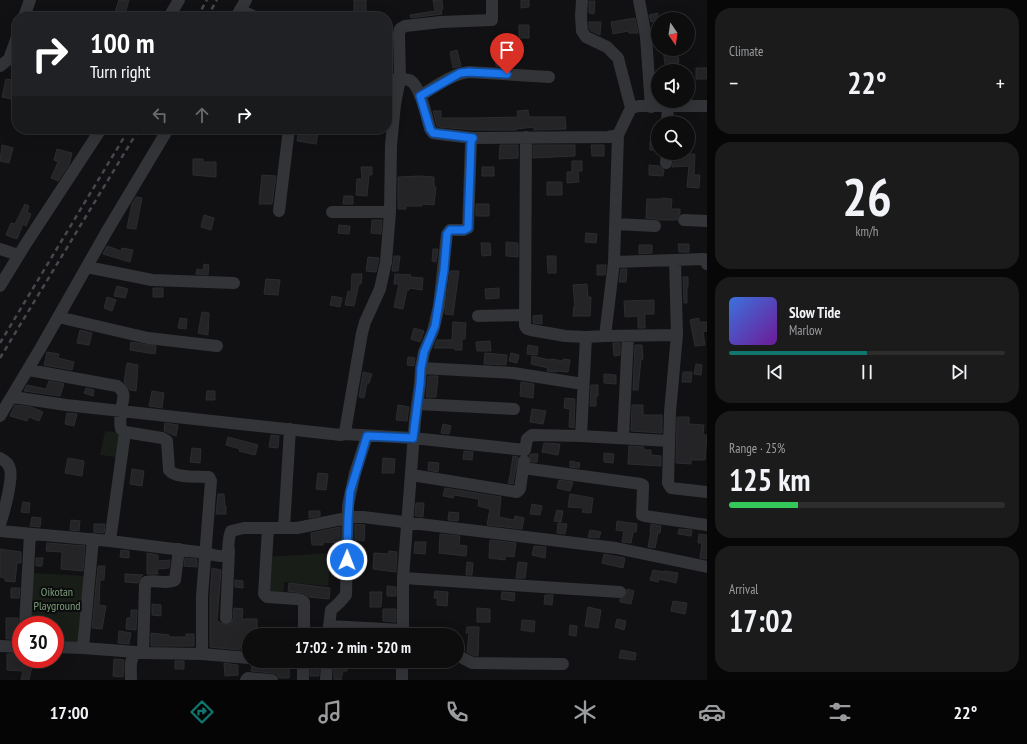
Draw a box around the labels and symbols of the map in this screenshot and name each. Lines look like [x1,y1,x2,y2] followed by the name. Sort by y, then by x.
[651,12,695,56] north arrow
[490,33,524,74] pin
[326,539,368,581] position arrow
[34,584,80,613] park label: Oikotan Playground
[12,616,64,668] speed limit sign: 30

